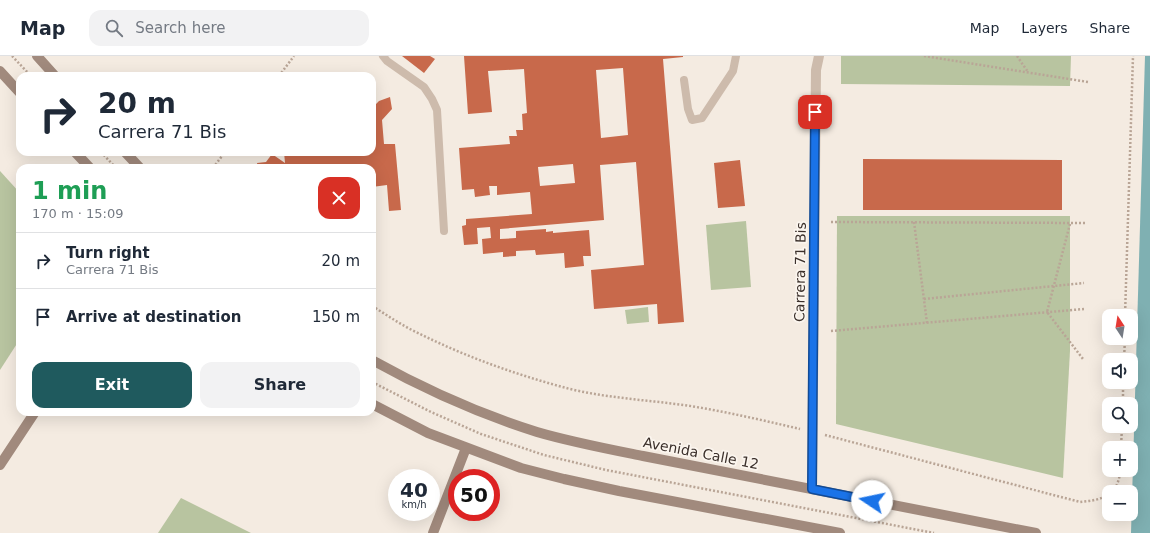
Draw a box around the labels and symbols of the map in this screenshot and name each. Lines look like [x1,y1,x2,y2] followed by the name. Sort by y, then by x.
[798,95,832,129] pin
[791,222,809,322] street label: Carrera 71 Bis
[1102,309,1138,345] north arrow
[642,434,760,472] street label: Avenida Calle 12
[448,469,500,521] speed limit sign: 50
[851,480,893,522] position arrow

